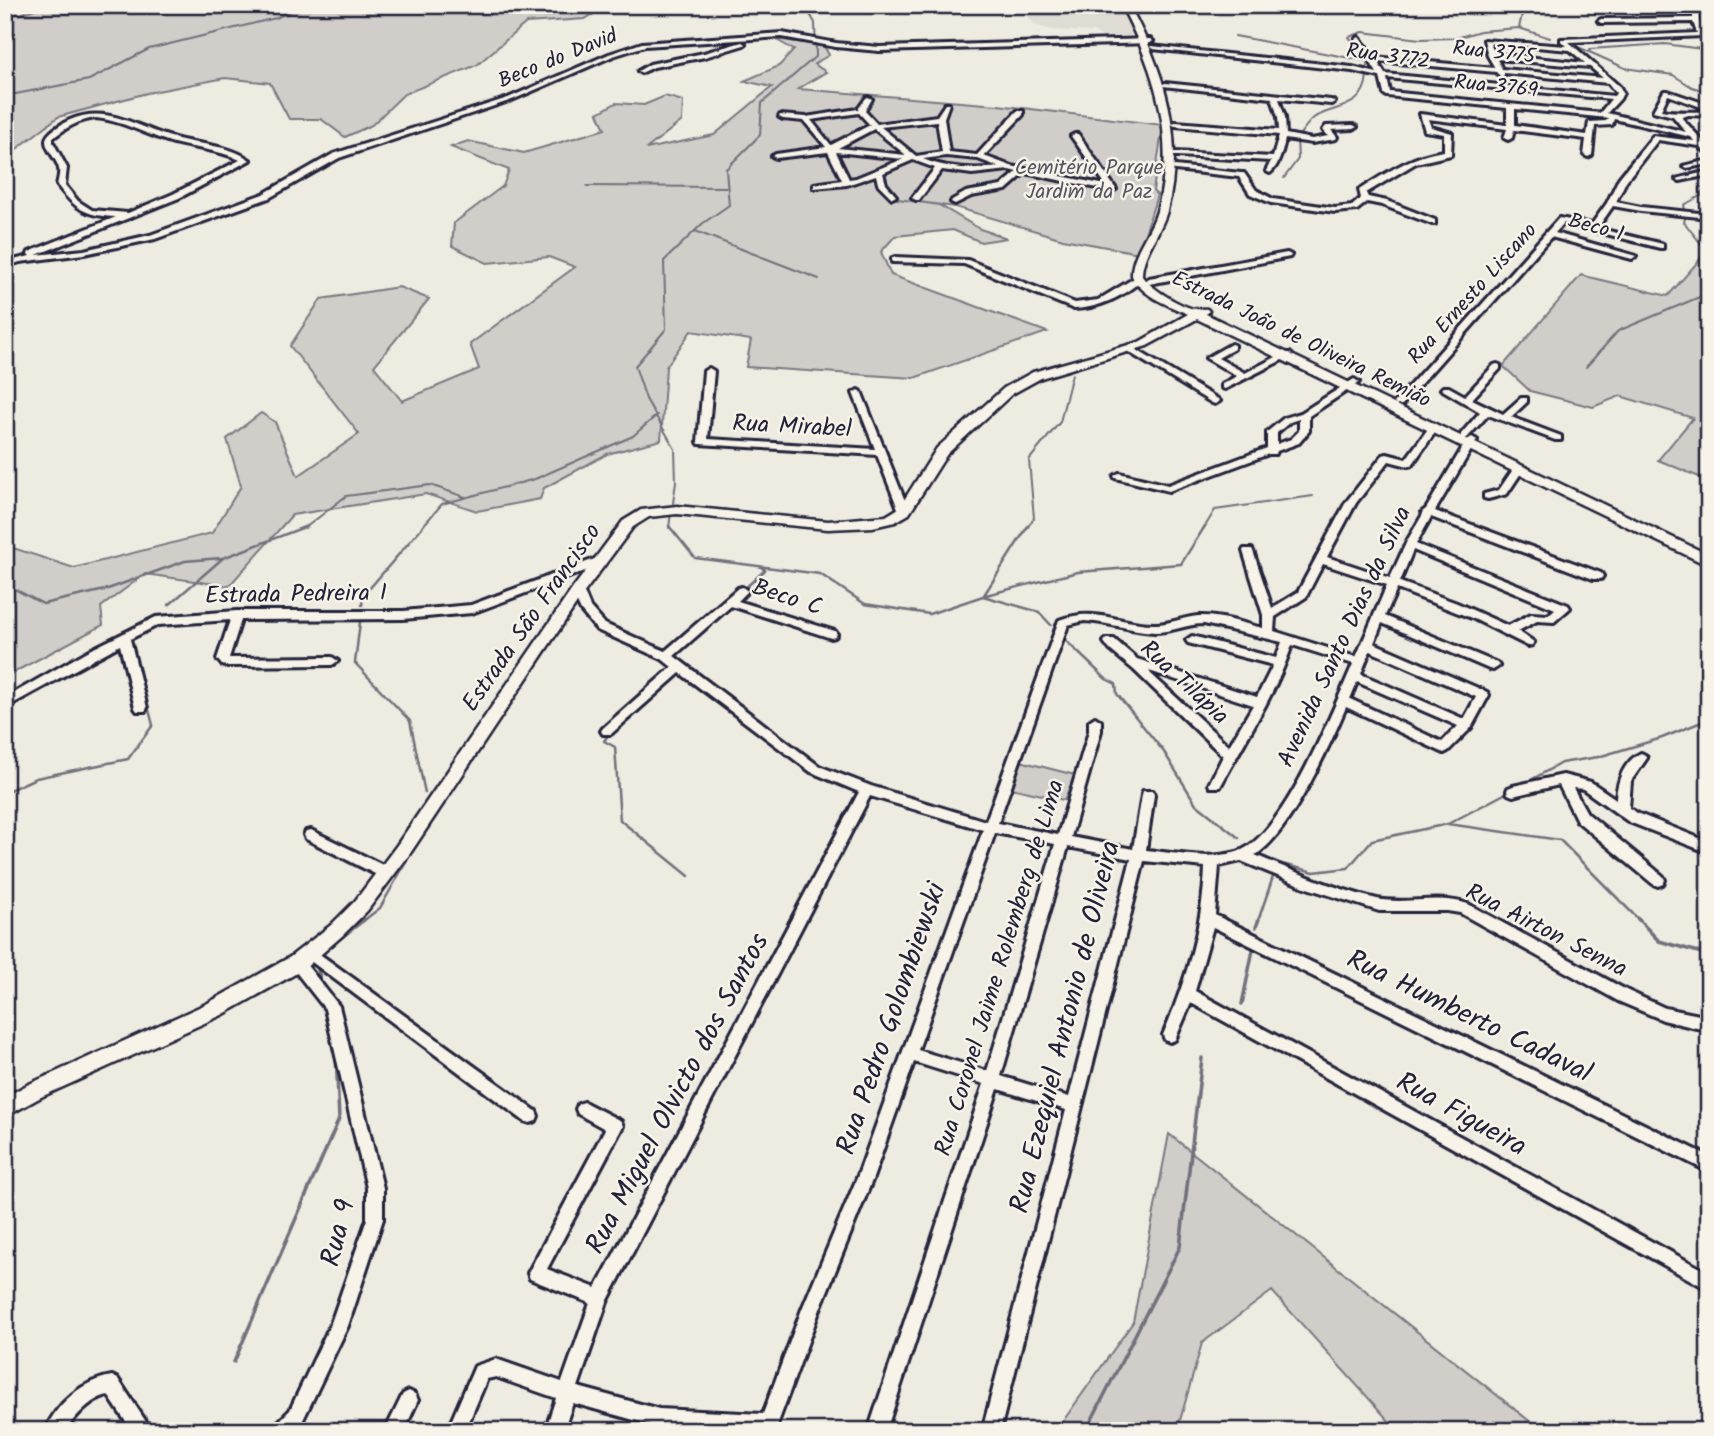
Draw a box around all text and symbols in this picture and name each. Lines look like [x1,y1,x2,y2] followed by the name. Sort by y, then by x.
[493,20,623,98] street label: Beco do David
[1451,32,1539,74] street label: Rua 3775
[1344,35,1432,79] street label: Rua 3772
[1452,66,1540,108] street label: Rua 3769
[1015,152,1164,209] park label: Cemitério Parque Jardim da Paz
[1564,205,1628,251] street label: Beco 1
[1400,216,1546,372] street label: Rua Ernesto Liscano
[1166,263,1436,417] street label: Estrada João de Oliveira Remião
[731,404,853,450] street label: Rua Mirabel
[1267,500,1423,774] street label: Avenida Santo Dias da Silva
[452,515,612,720] street label: Estrada São Francisco
[747,568,827,628] street label: Beco C
[205,574,387,616] street label: Estrada Pedreira I
[1130,631,1238,735] street label: Rua Tilápia
[924,775,1076,1161] street label: Rua Coronel Jaime Rolemberg de Lima
[998,836,1134,1218] street label: Rua Ezequiel Antonio de Oliveira
[1458,873,1634,989] street label: Rua Airton Senna
[824,876,960,1161] street label: Rua Pedro Golombiewski
[574,925,782,1263] street label: Rua Miguel Olvicto dos Santos
[1338,938,1600,1096] street label: Rua Humberto Cadaval
[1387,1060,1535,1170] street label: Rua Figueira
[309,1194,369,1271] street label: Rua 9

